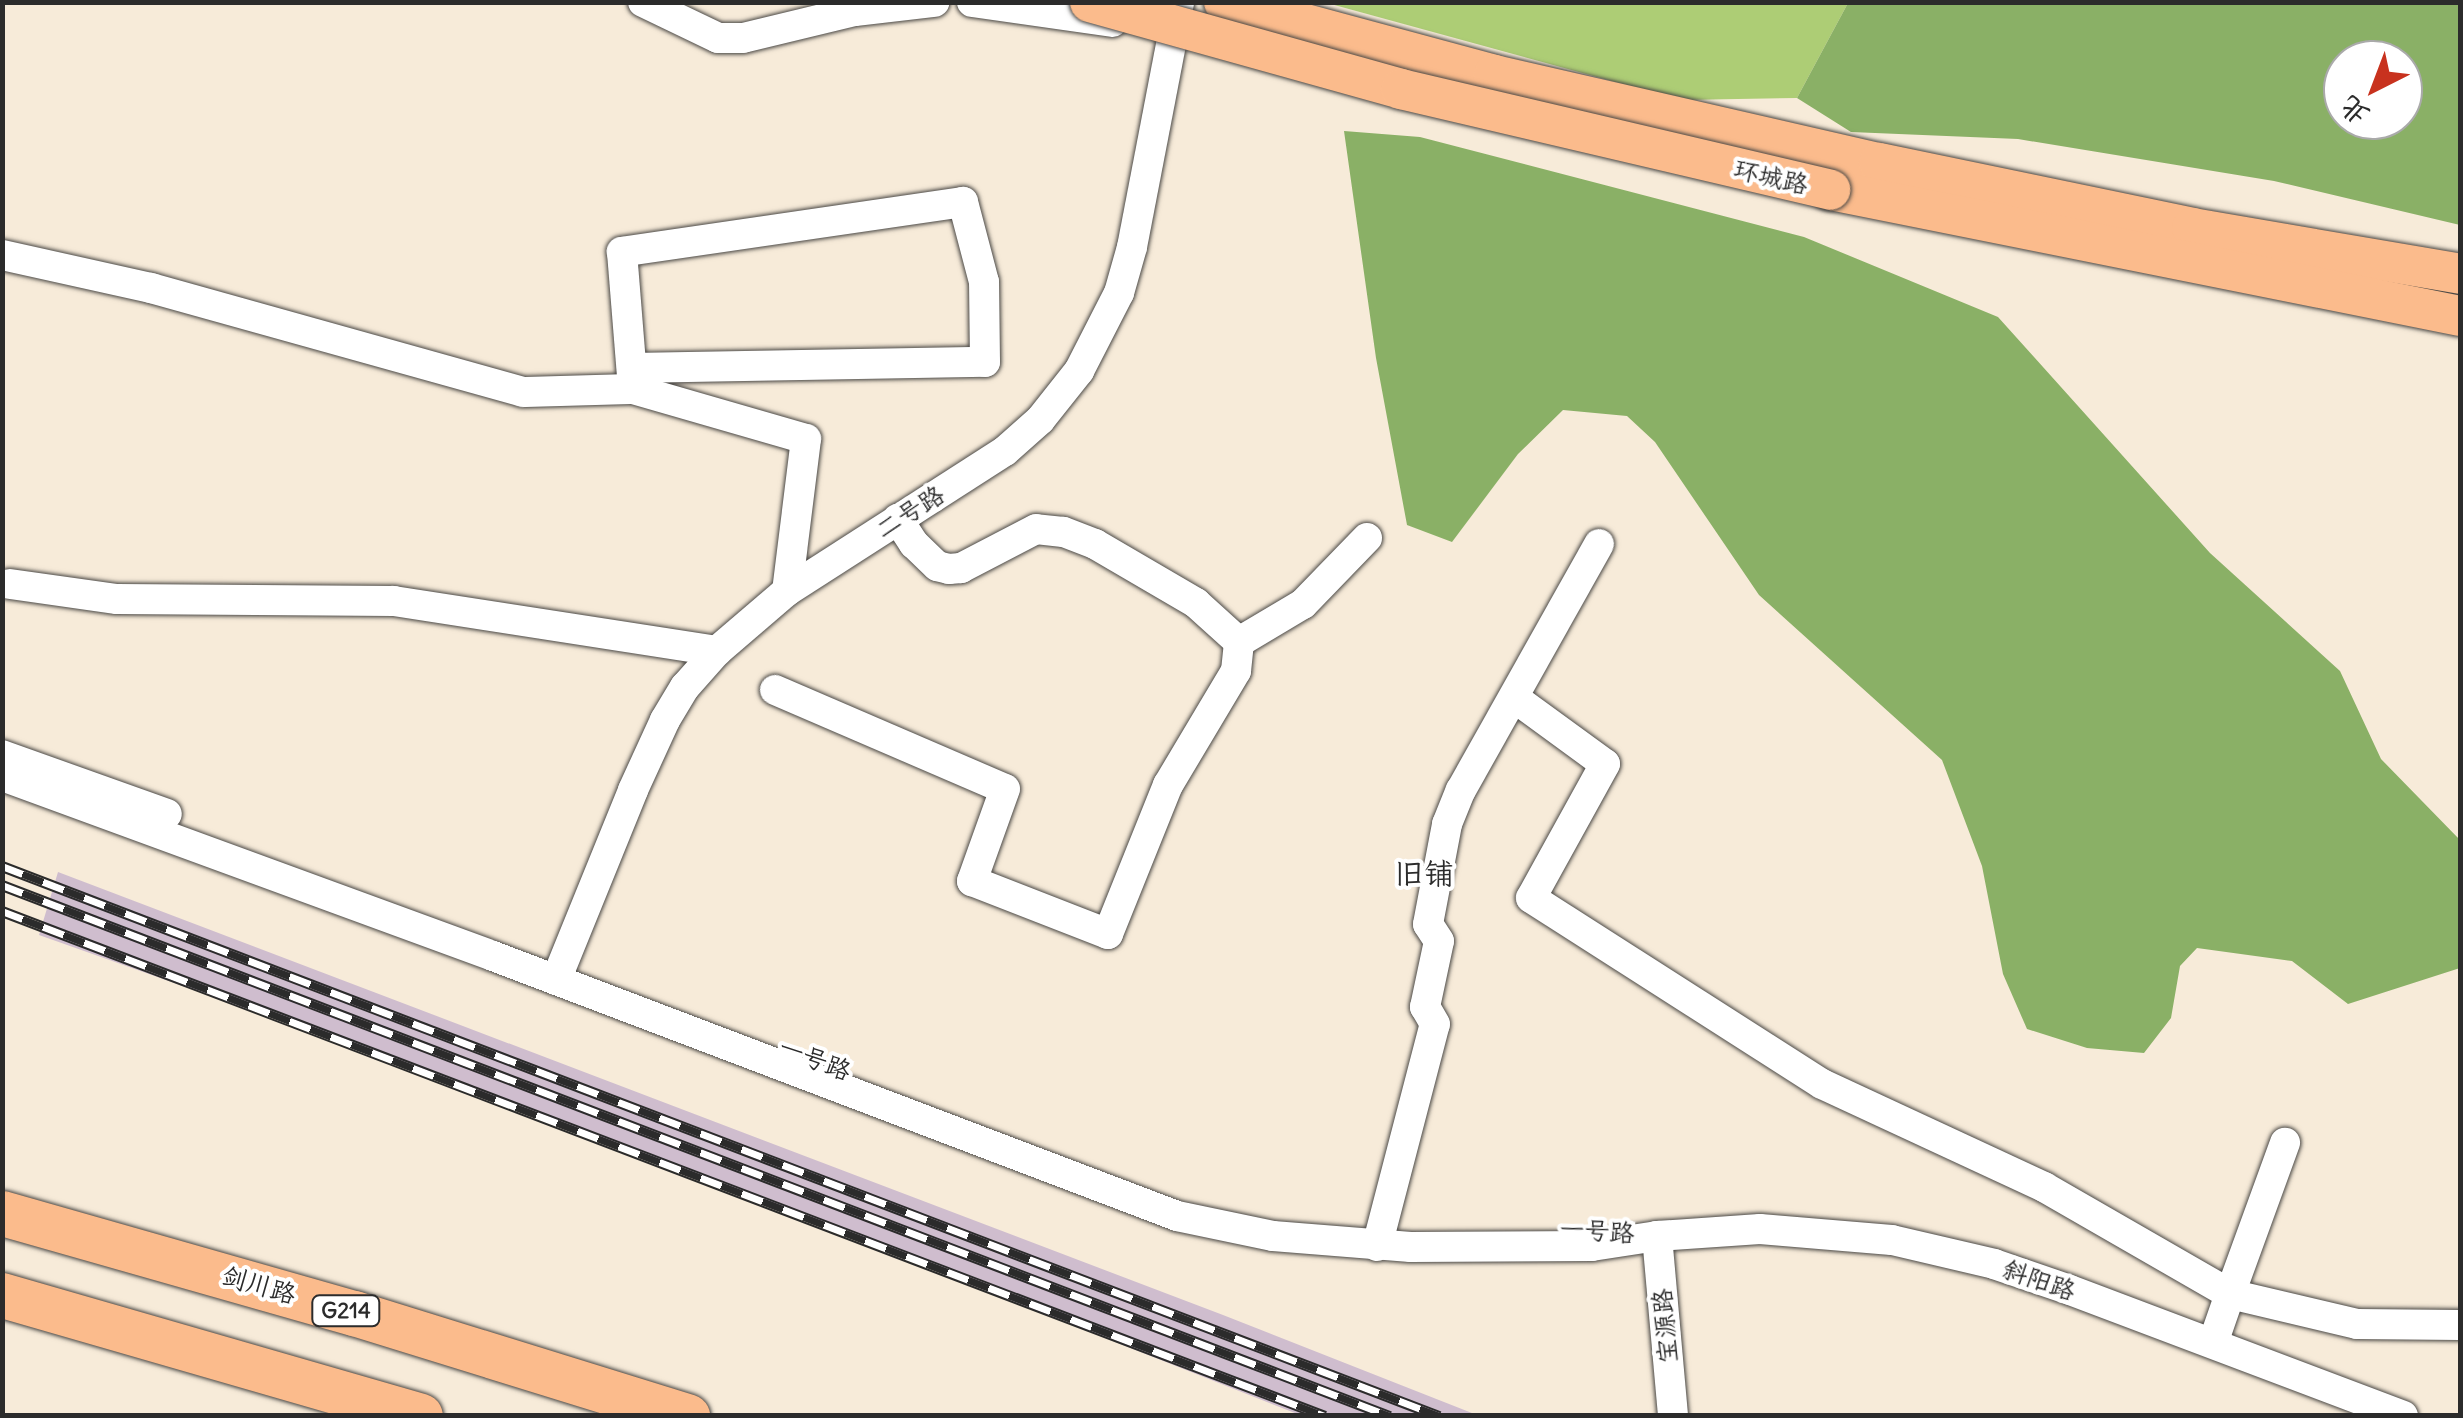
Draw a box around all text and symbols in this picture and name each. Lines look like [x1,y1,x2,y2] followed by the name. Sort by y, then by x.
[2323,40,2423,140] north arrow
[2332,88,2377,134] text: 北
[1731,154,1811,200] street label: 环城路
[870,479,950,545] street label: 二号路
[1394,855,1454,891] district label: 旧铺
[775,1032,855,1086] street label: 一号路
[1559,1213,1635,1249] street label: 一号路
[1999,1254,2079,1306] street label: 斜阳路
[219,1260,299,1310] street label: 剑川路
[1647,1287,1683,1365] street label: 宝源路
[311,1294,381,1328] road number: G214

